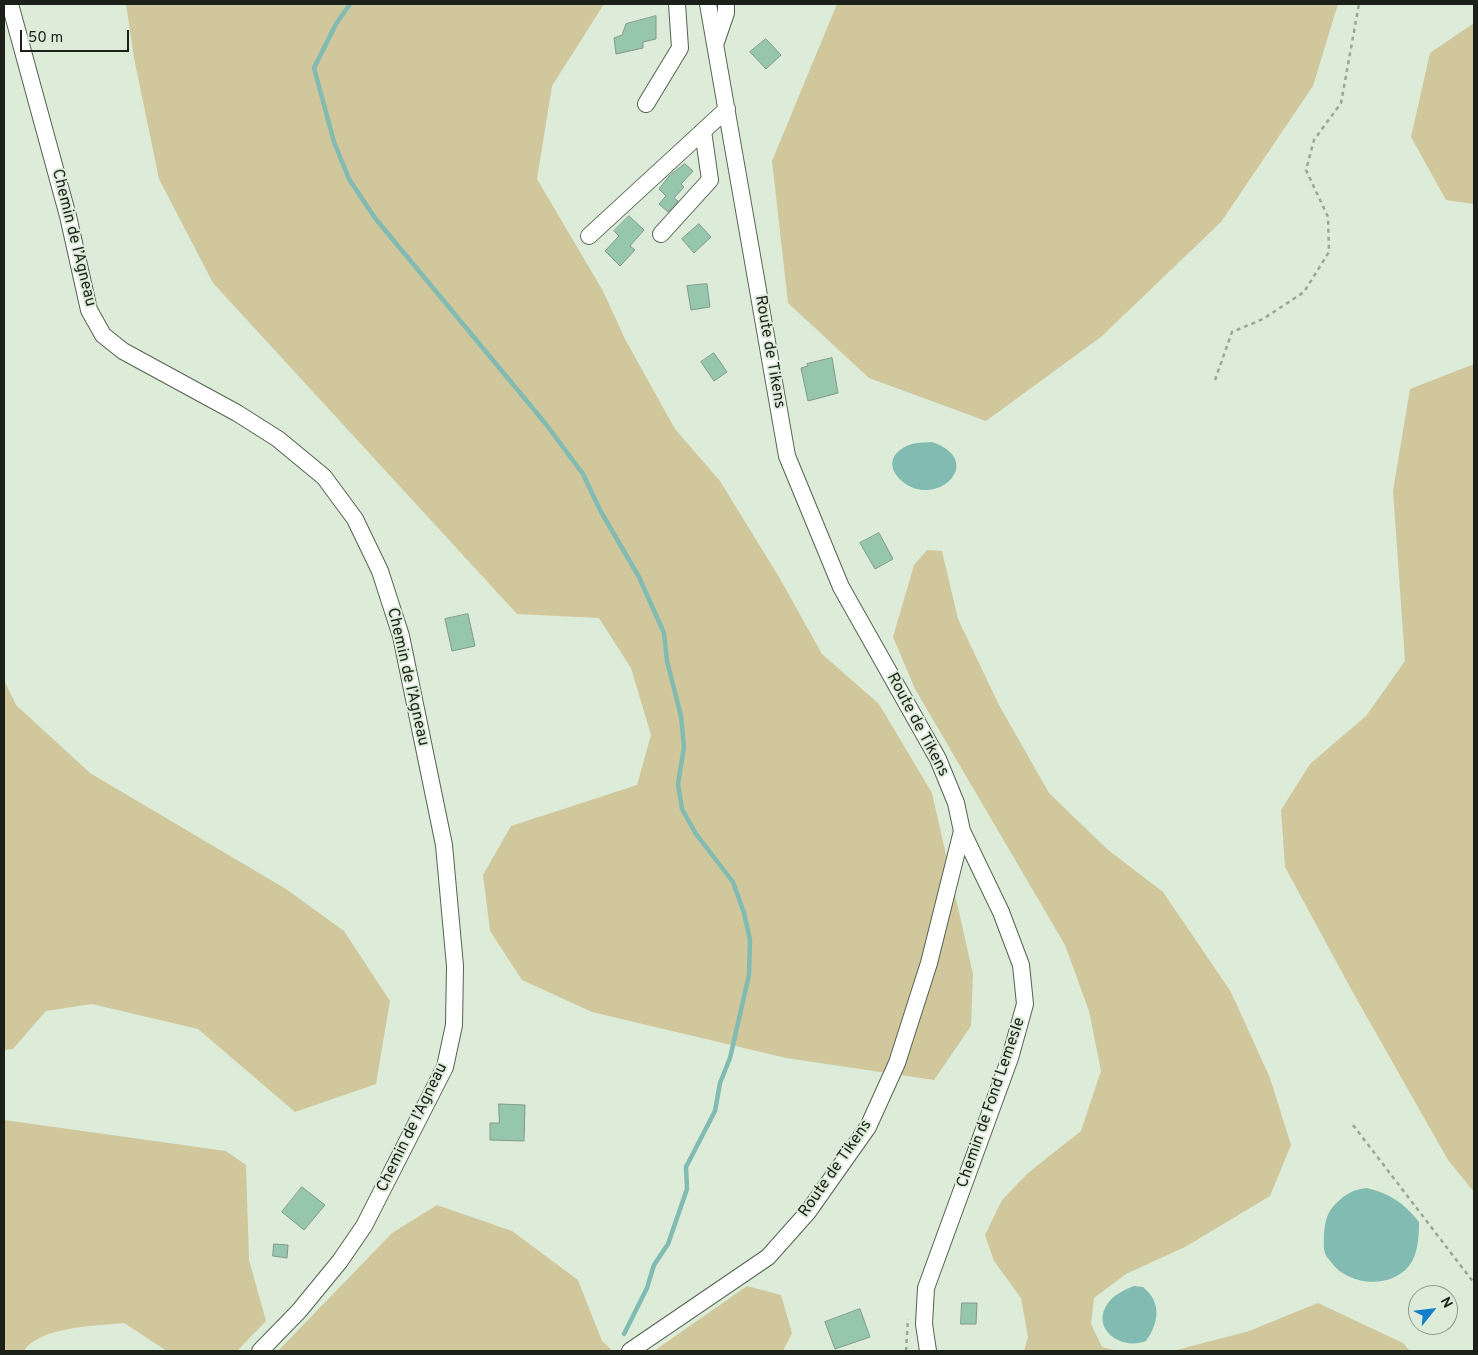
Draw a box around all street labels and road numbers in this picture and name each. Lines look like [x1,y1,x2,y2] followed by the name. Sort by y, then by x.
[47,167,99,309] street label: Chemin de l’Agneau
[750,294,788,410] street label: Route de Tikens
[382,606,432,748] street label: Chemin de l’Agneau
[882,670,952,780] street label: Route de Tikens
[954,1015,1030,1191] street label: Chemin de Fond Lemesle
[373,1060,453,1196] street label: Chemin de l’Agneau
[795,1117,877,1221] street label: Route de Tikens

